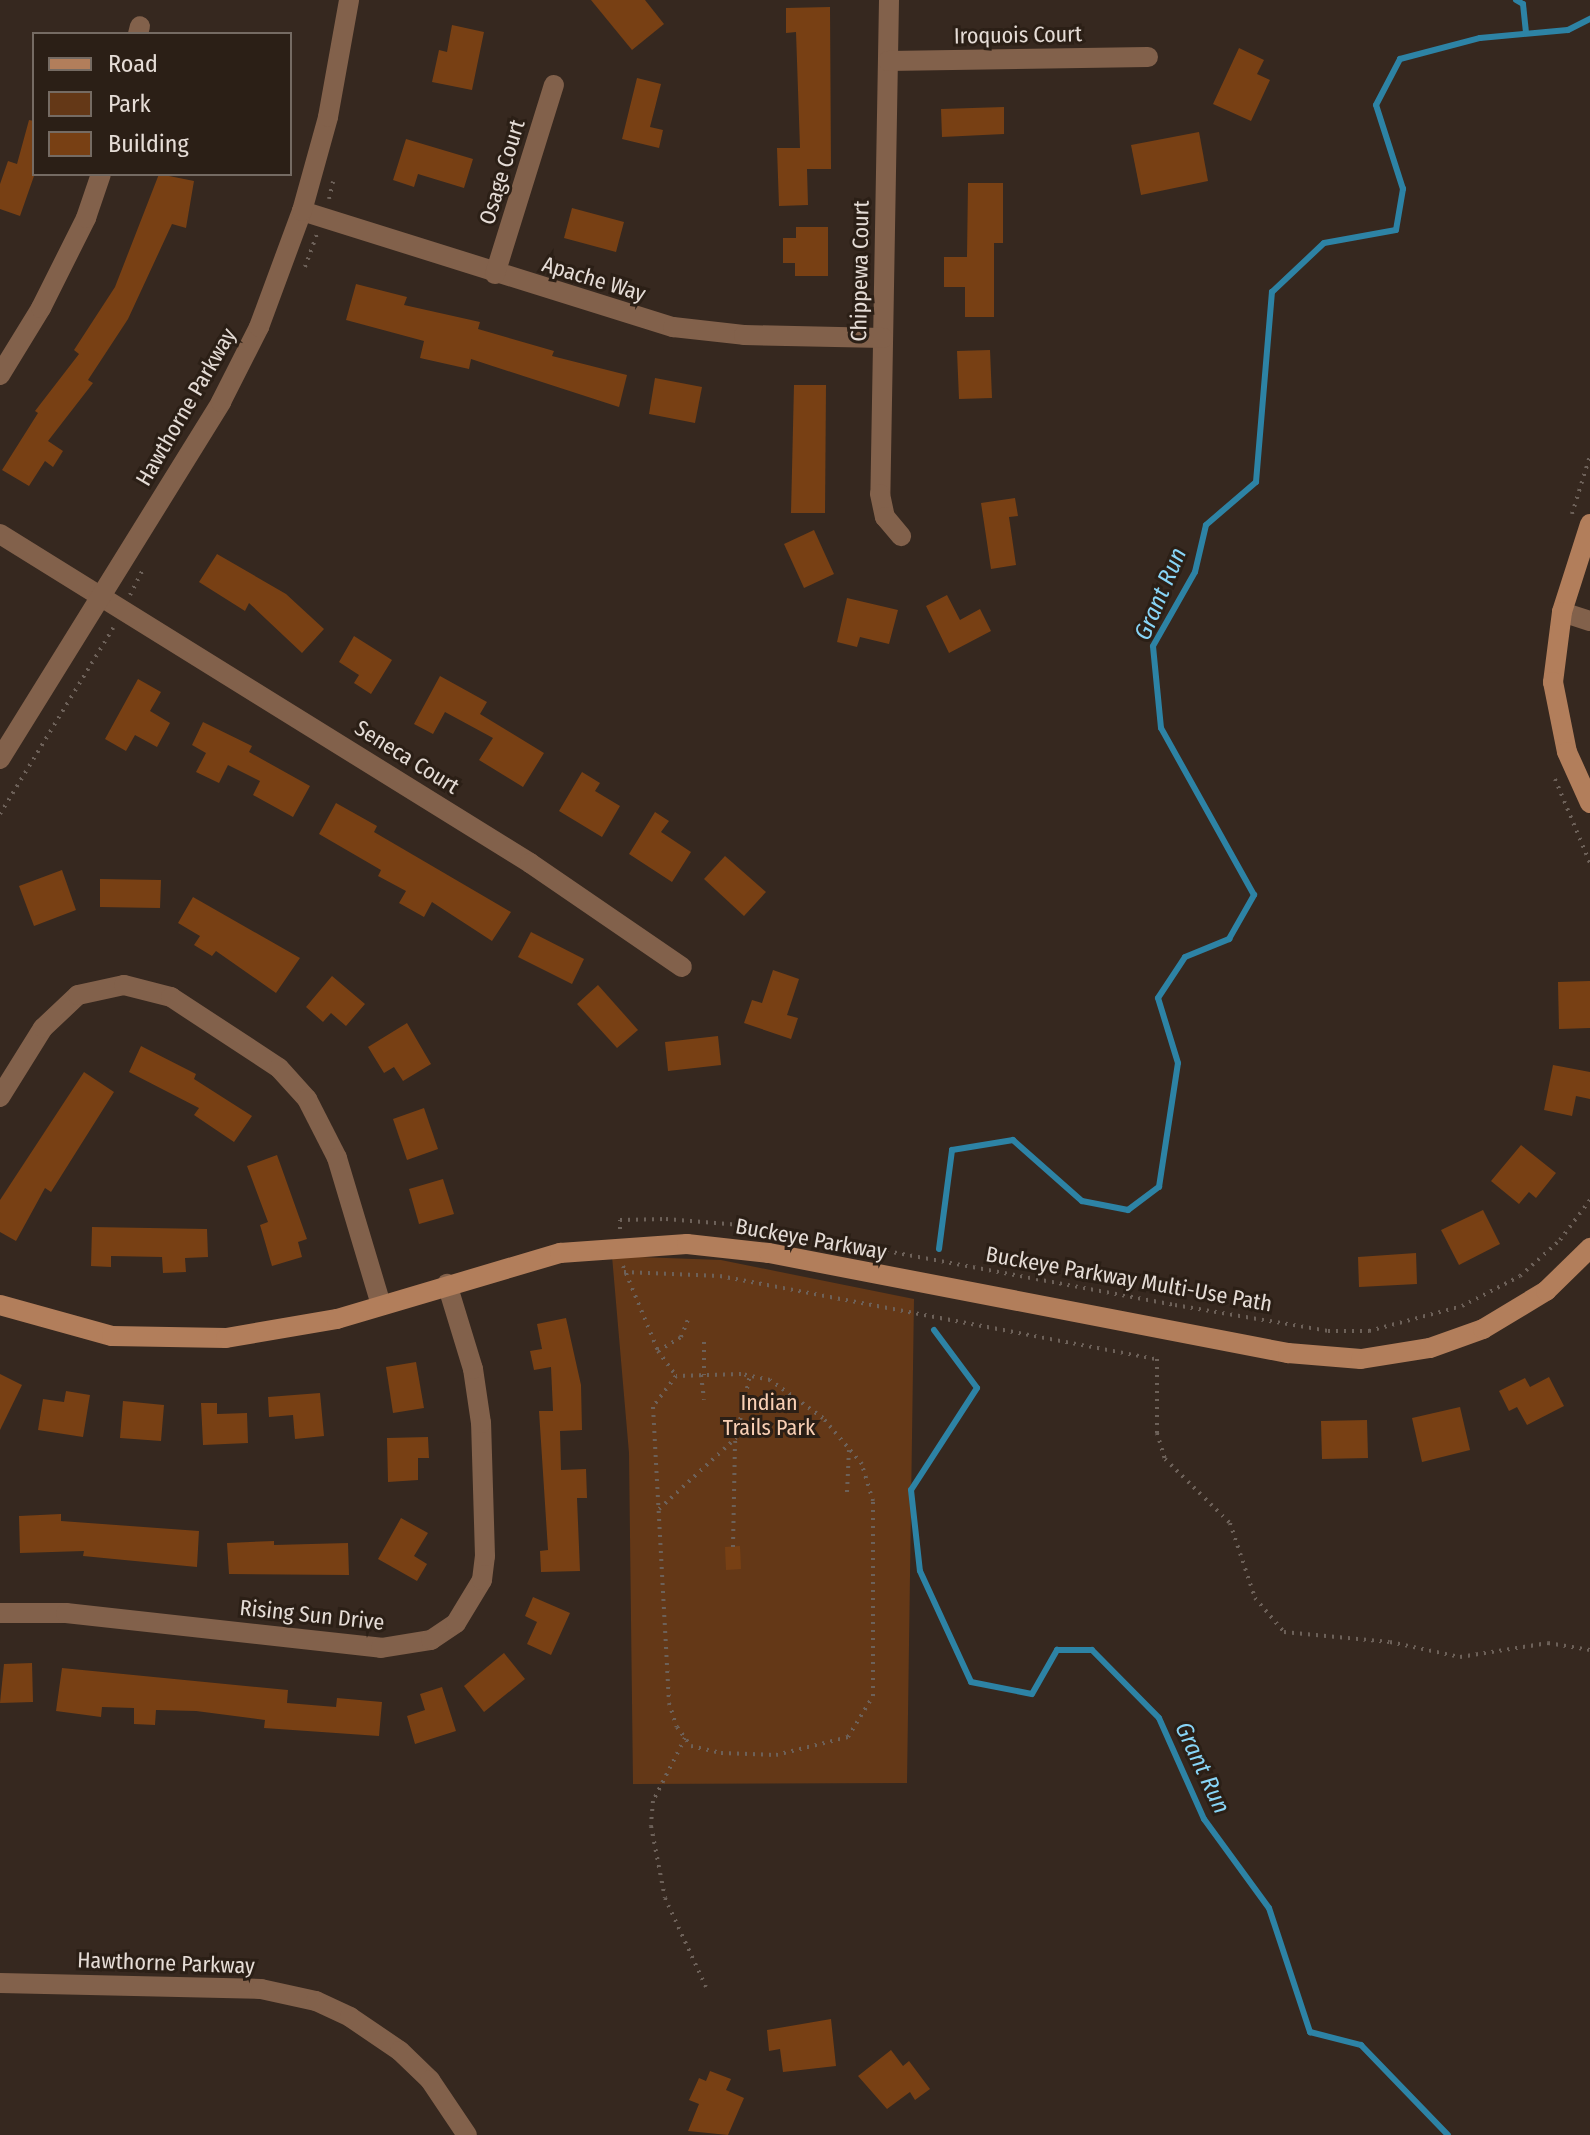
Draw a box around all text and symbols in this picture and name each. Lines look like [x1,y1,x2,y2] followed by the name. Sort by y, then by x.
[954,21,1082,49] street label: Iroquois Court
[32,32,292,176] legend
[108,50,158,78] text: Road
[108,90,151,118] text: Park
[474,116,530,228] street label: Osage Court
[108,130,189,158] text: Building
[846,200,874,342] street label: Chippewa Court
[539,251,649,307] street label: Apache Way
[130,324,242,490] street label: Hawthorne Parkway
[1129,543,1193,645] water label: Grant Run
[350,715,464,799] street label: Seneca Court
[733,1213,889,1265] street label: Buckeye Parkway
[984,1241,1274,1317] street label: Buckeye Parkway Multi-Use Path
[723,1389,815,1440] park label: Indian Trails Park
[238,1594,386,1636] street label: Rising Sun Drive
[1168,1718,1236,1818] water label: Grant Run
[77,1947,255,1979] street label: Hawthorne Parkway

